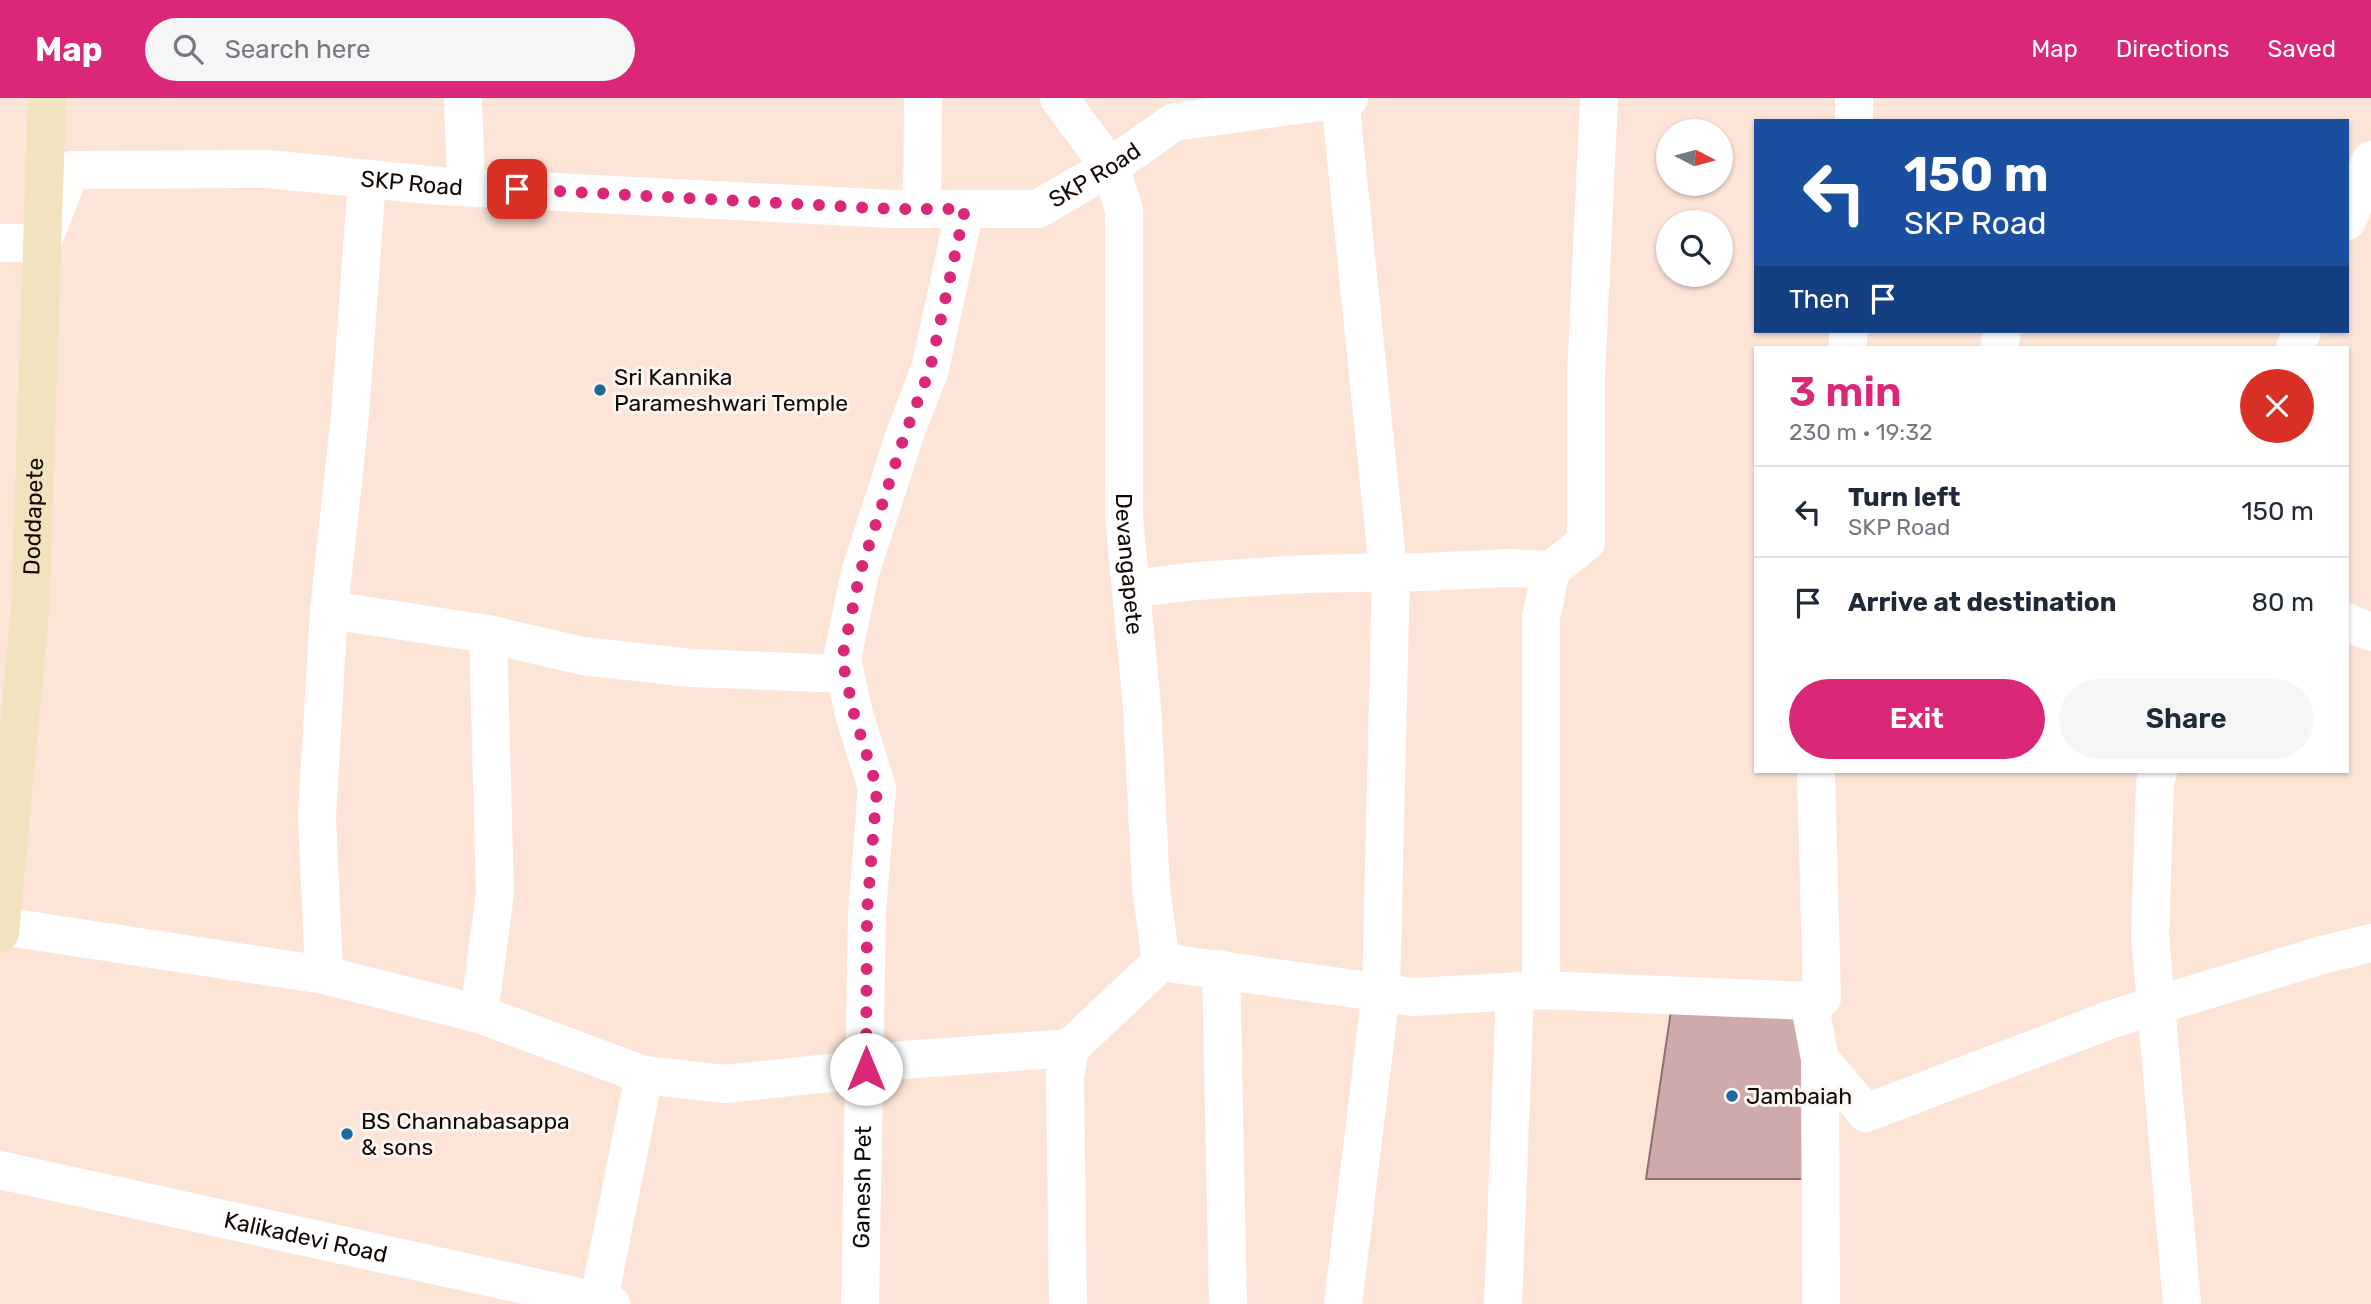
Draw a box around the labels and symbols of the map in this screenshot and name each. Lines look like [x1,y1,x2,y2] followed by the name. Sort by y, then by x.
[1656,119,1732,196] north arrow
[1044,136,1146,214] street label: SKP Road
[487,159,547,219] pin
[359,164,464,201] street label: SKP Road
[614,363,848,417] place label: Sri Kannika Parameshwari Temple
[592,382,608,398] marker: Sri Kannika Parameshwari Temple
[17,457,49,576] street label: Doddapete
[1110,493,1149,636] street label: Devangapete
[829,1032,903,1106] position arrow
[1746,1082,1852,1110] place label: Jambaiah
[1724,1088,1740,1104] marker: Jambaiah
[361,1107,570,1161] place label: BS Channabasappa & sons
[847,1125,877,1249] street label: Ganesh Pet
[339,1126,355,1142] marker: BS Channabasappa & sons
[221,1206,390,1269] street label: Kalikadevi Road

